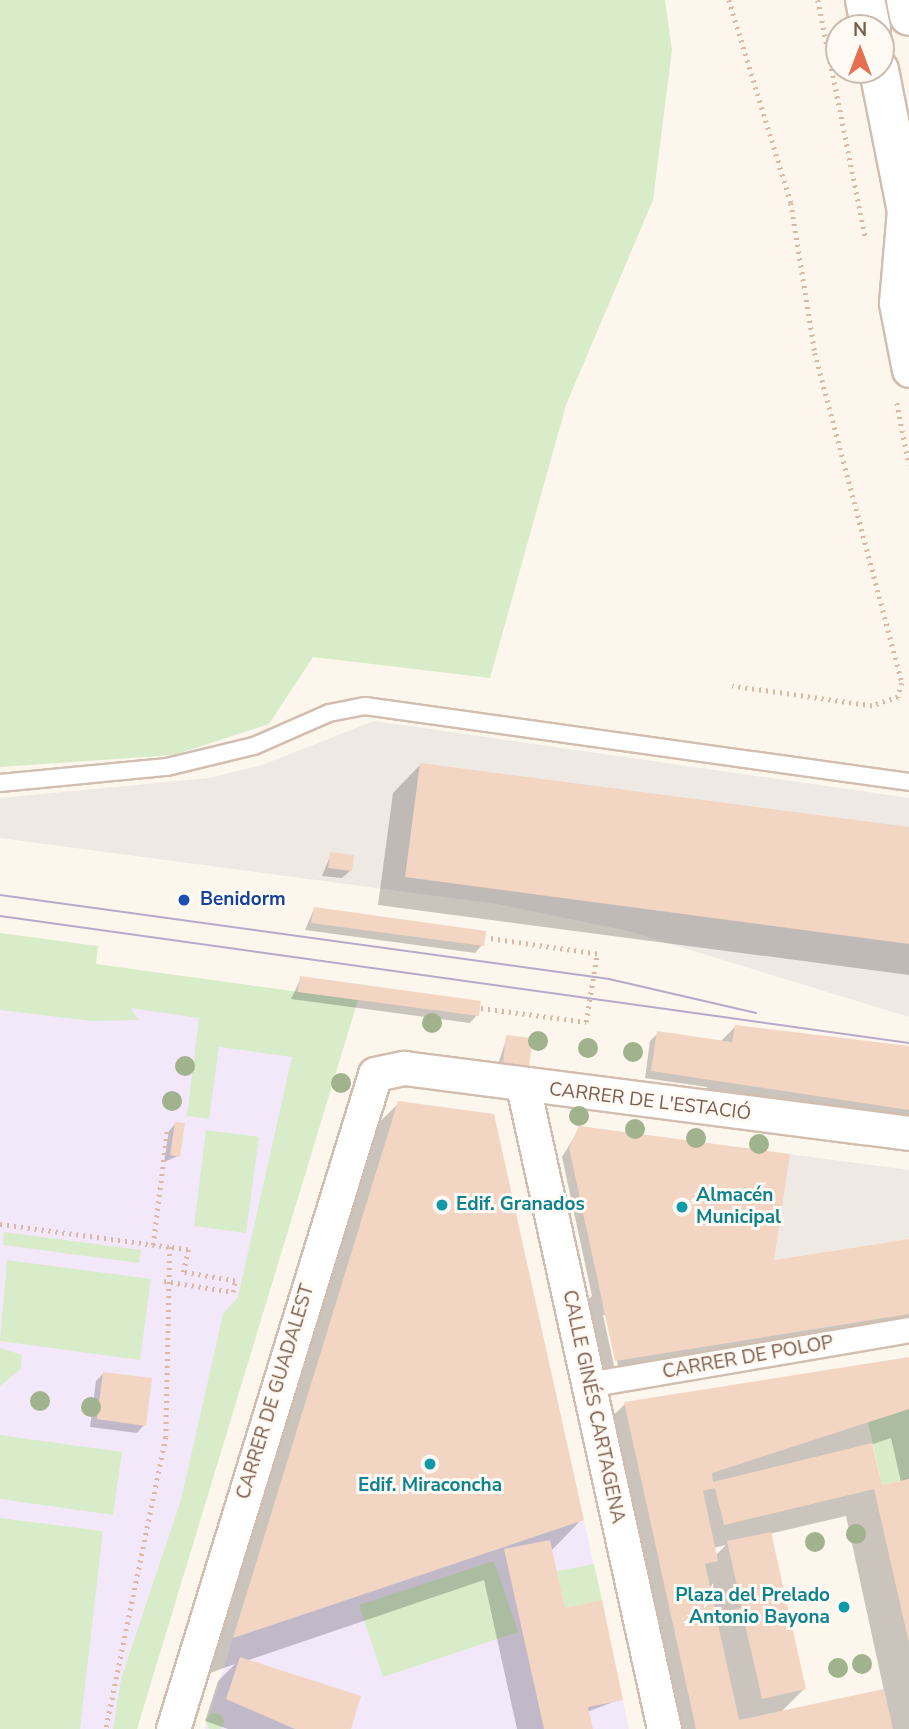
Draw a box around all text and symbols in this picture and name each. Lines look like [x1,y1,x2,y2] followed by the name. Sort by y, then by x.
[825,14,895,84] north arrow
[853,17,867,43] text: N
[200,889,286,911] place label: Benidorm
[174,890,194,910] marker: Benidorm
[548,1078,752,1126] street label: CARRER DE L'ESTACIÓ
[696,1185,781,1229] place label: Almacén Municipal
[456,1194,585,1216] place label: Edif. Granados
[434,1197,450,1213] marker: Edif. Granados
[674,1199,690,1215] marker: Almacén Municipal
[232,1282,320,1502] street label: CARRER DE GUADALEST
[557,1288,629,1526] street label: CALLE GINÉS CARTAGENA
[661,1332,835,1384] street label: CARRER DE POLOP
[422,1456,438,1472] marker: Edif. Miraconcha
[358,1475,502,1497] place label: Edif. Miraconcha
[675,1585,830,1629] place label: Plaza del Prelado Antonio Bayona
[836,1599,852,1615] marker: Plaza del Prelado Antonio Bayona

